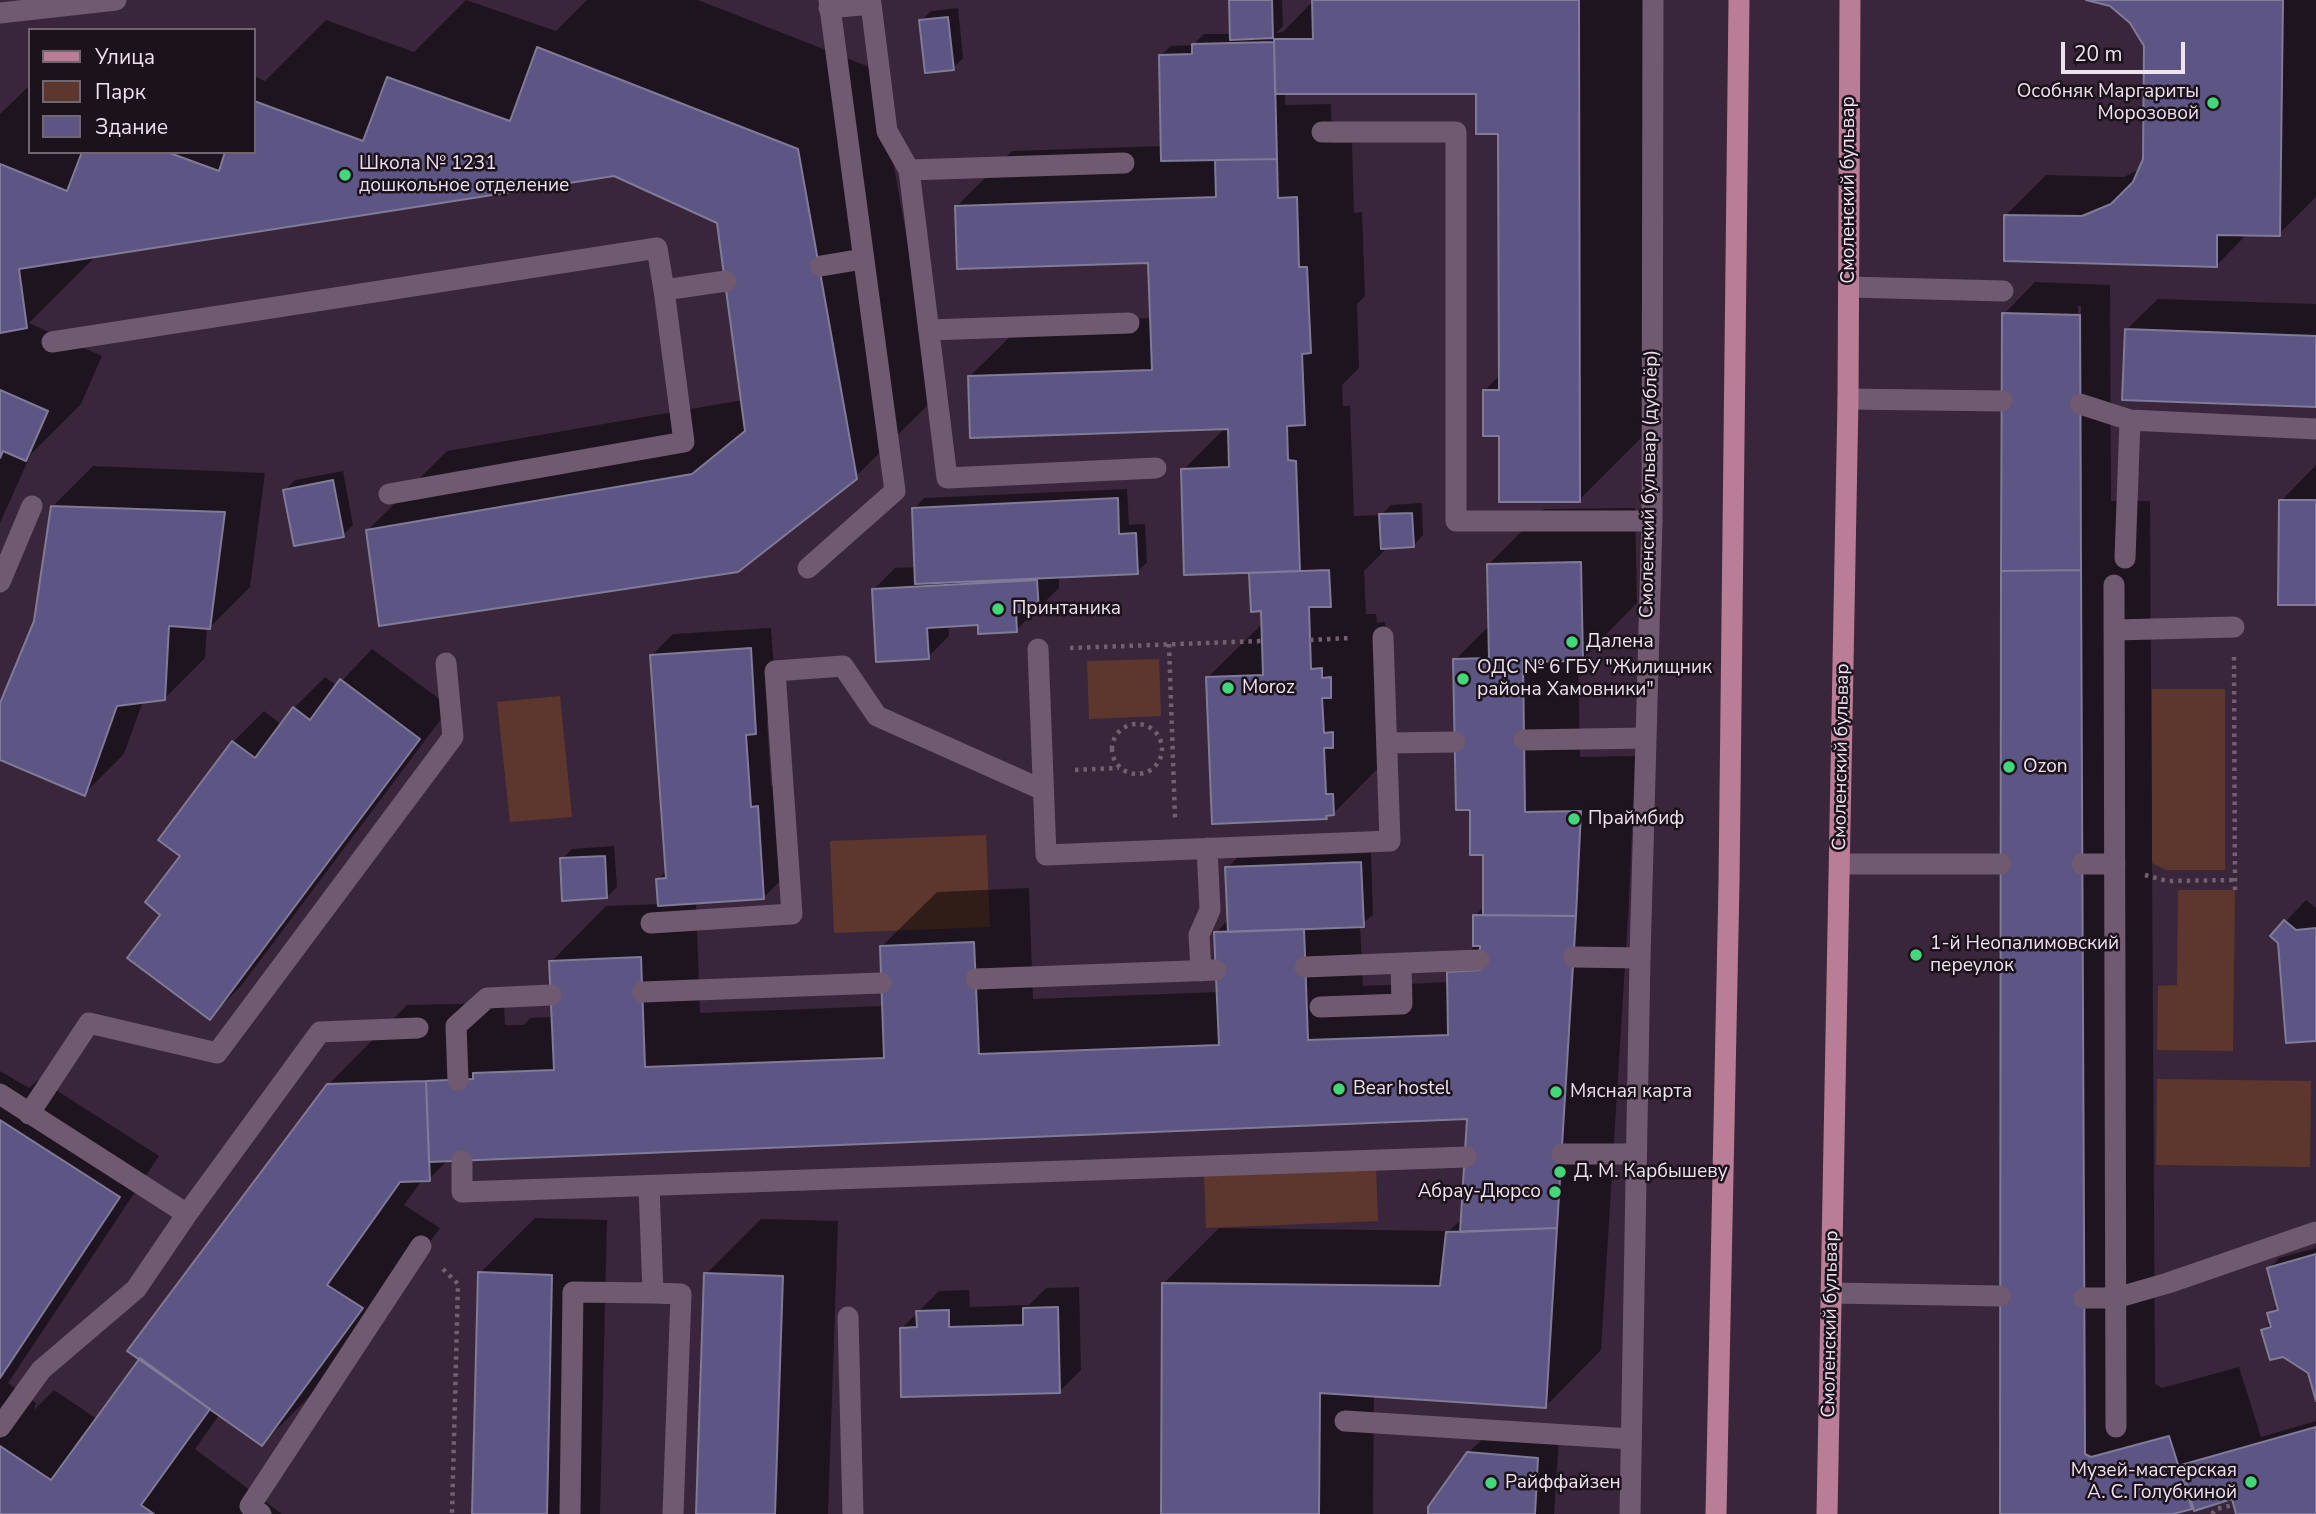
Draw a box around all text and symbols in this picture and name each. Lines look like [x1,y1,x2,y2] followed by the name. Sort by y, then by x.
[28,28,256,154] legend
[2064,28,2188,72] scale bar
[2074,40,2123,68] text: 20 m
[95,43,155,71] text: Улица
[95,78,146,106] text: Парк
[2017,81,2199,125] place label: Особняк Маргариты Морозовой
[2205,95,2221,111] marker: Особняк Маргариты Морозовой
[1838,96,1860,284] street label: Смоленский бульвар
[95,113,168,141] text: Здание
[359,153,569,197] place label: Школа № 1231 дошкольное отделение
[337,167,353,183] marker: Школа № 1231 дошкольное отделение
[1636,350,1664,618] street label: Смоленский бульвар (дублёр)
[1012,598,1121,620] place label: Принтаника
[990,601,1006,617] marker: Принтаника
[1586,631,1654,653] place label: Далена
[1564,634,1580,650] marker: Далена
[1477,657,1712,701] place label: ОДС № 6 ГБУ "Жилищник района Хамовники"
[1829,663,1855,851] street label: Смоленский бульвар
[1455,671,1471,687] marker: ОДС № 6 ГБУ "Жилищник района Хамовники"
[1242,677,1295,699] place label: Moroz
[1220,680,1236,696] marker: Moroz
[2023,756,2068,778] place label: Ozon
[2001,759,2017,775] marker: Ozon
[1588,808,1684,830] place label: Праймбиф
[1566,811,1582,827] marker: Праймбиф
[1930,933,2119,977] place label: 1-й Неопалимовский переулок
[1908,947,1924,963] marker: 1-й Неопалимовский переулок
[1353,1078,1450,1100] place label: Bear hostel
[1331,1081,1347,1097] marker: Bear hostel
[1570,1081,1692,1103] place label: Мясная карта
[1548,1084,1564,1100] marker: Мясная карта
[1574,1161,1728,1183] place label: Д. М. Карбышеву
[1552,1164,1568,1180] marker: Д. М. Карбышеву
[1418,1181,1541,1203] place label: Абрау-Дюрсо
[1547,1184,1563,1200] marker: Абрау-Дюрсо
[1818,1230,1844,1418] street label: Смоленский бульвар
[2071,1460,2237,1504] place label: Музей-мастерская А. С. Голубкиной
[1505,1472,1621,1494] place label: Райффайзен
[2243,1474,2259,1490] marker: Музей-мастерская А. С. Голубкиной
[1483,1475,1499,1491] marker: Райффайзен

